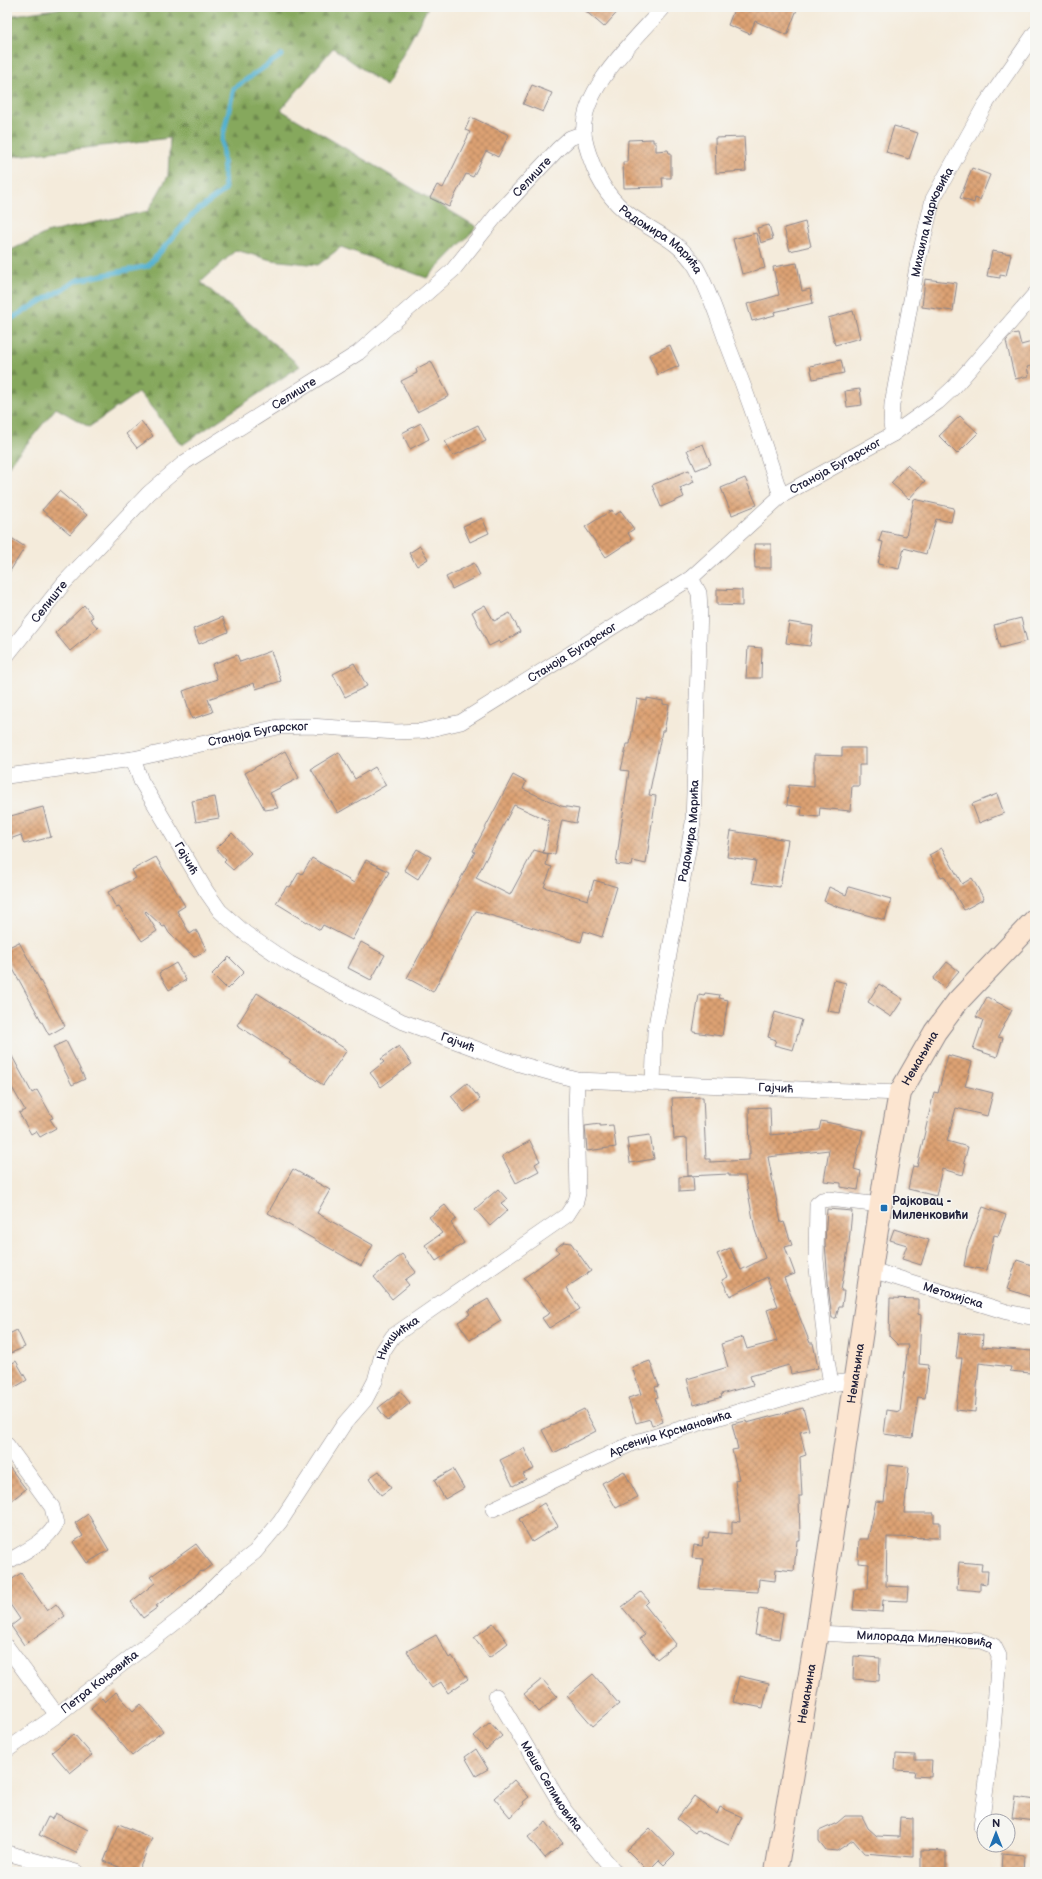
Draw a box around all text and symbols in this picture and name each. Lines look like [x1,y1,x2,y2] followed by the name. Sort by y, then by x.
[509,153,555,200] street label: Селиште
[908,164,957,278] street label: Михаила Марковића
[616,201,706,276] street label: Радомира Марића
[269,373,319,413] street label: Селиште
[787,435,884,497] street label: Станоја Бугарског
[28,577,71,626] street label: Селиште
[525,619,620,686] street label: Станоја Бугарског
[206,719,309,750] street label: Станоја Бугарског
[675,779,702,884] street label: Радомира Марића
[171,839,202,877] street label: Гајчић
[898,1028,942,1088] street label: Немањина
[439,1029,477,1055] street label: Гајчић
[758,1080,794,1096] street label: Гајчић
[892,1194,969,1223] place label: Рајковац - Миленковићи
[879,1203,889,1213] marker: Рајковац - Миленковићи
[921,1279,985,1312] street label: Метохијска
[373,1313,422,1362] street label: Никшићка
[844,1342,868,1404] street label: Немањина
[606,1407,733,1461] street label: Арсенија Крсмановића
[856,1627,995,1652] street label: Милорада Миленковића
[58,1647,141,1717] street label: Петра Коњовића
[794,1662,819,1725] street label: Немањина
[517,1738,586,1834] street label: Меше Селимовића
[976,1813,1016,1853] north arrow
[992,1817,1000,1830] text: N

